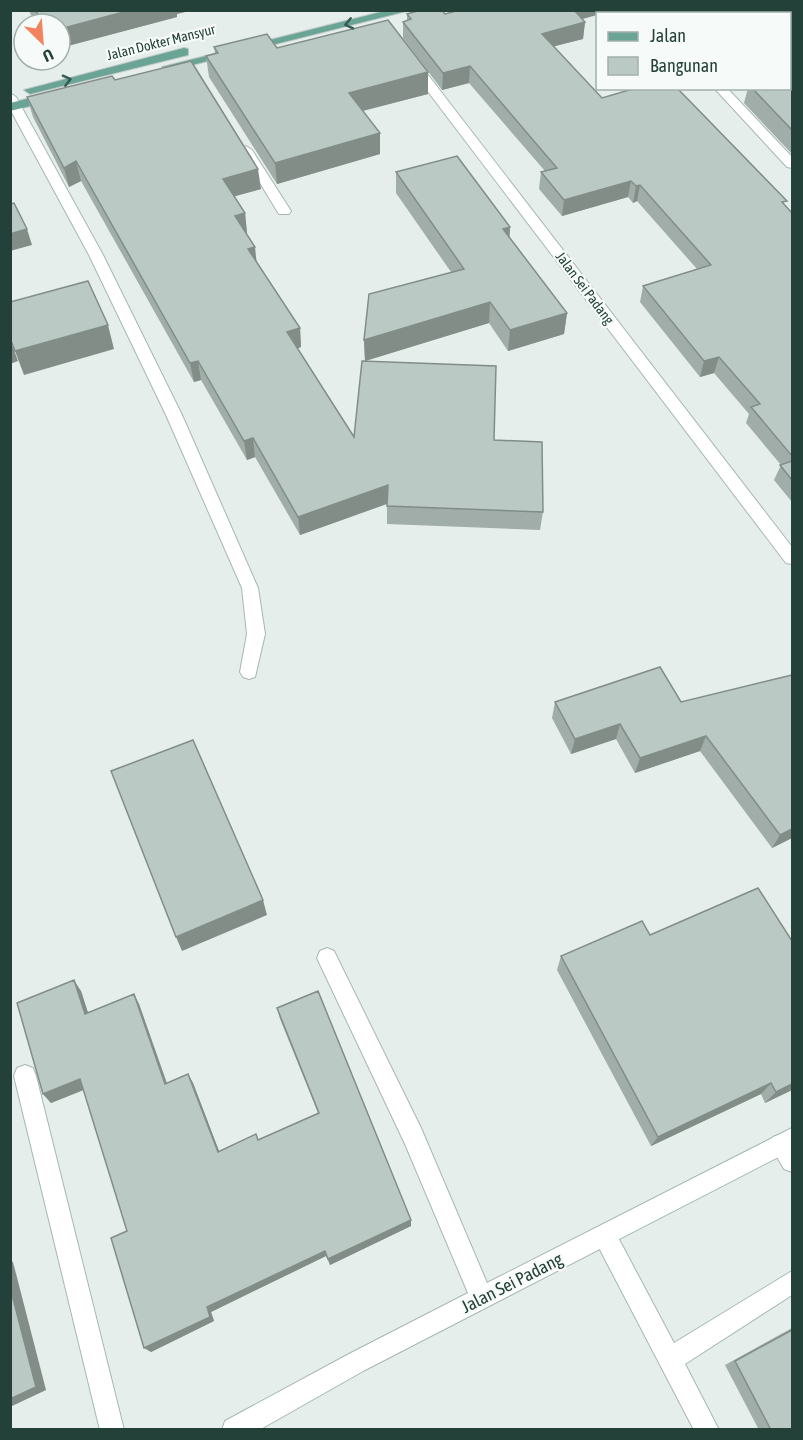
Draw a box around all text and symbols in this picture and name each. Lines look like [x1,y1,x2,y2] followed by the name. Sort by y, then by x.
[12,12,72,72] north arrow
[596,12,791,90] legend
[344,17,354,30] one-way arrow
[105,21,218,63] street label: Jalan Dokter Mansyur
[650,25,686,46] text: Jalan
[40,45,56,66] text: U
[650,55,718,76] text: Bangunan
[62,75,72,88] one-way arrow
[553,249,617,327] street label: Jalan Sei Padang
[458,1248,566,1317] street label: Jalan Sei Padang

